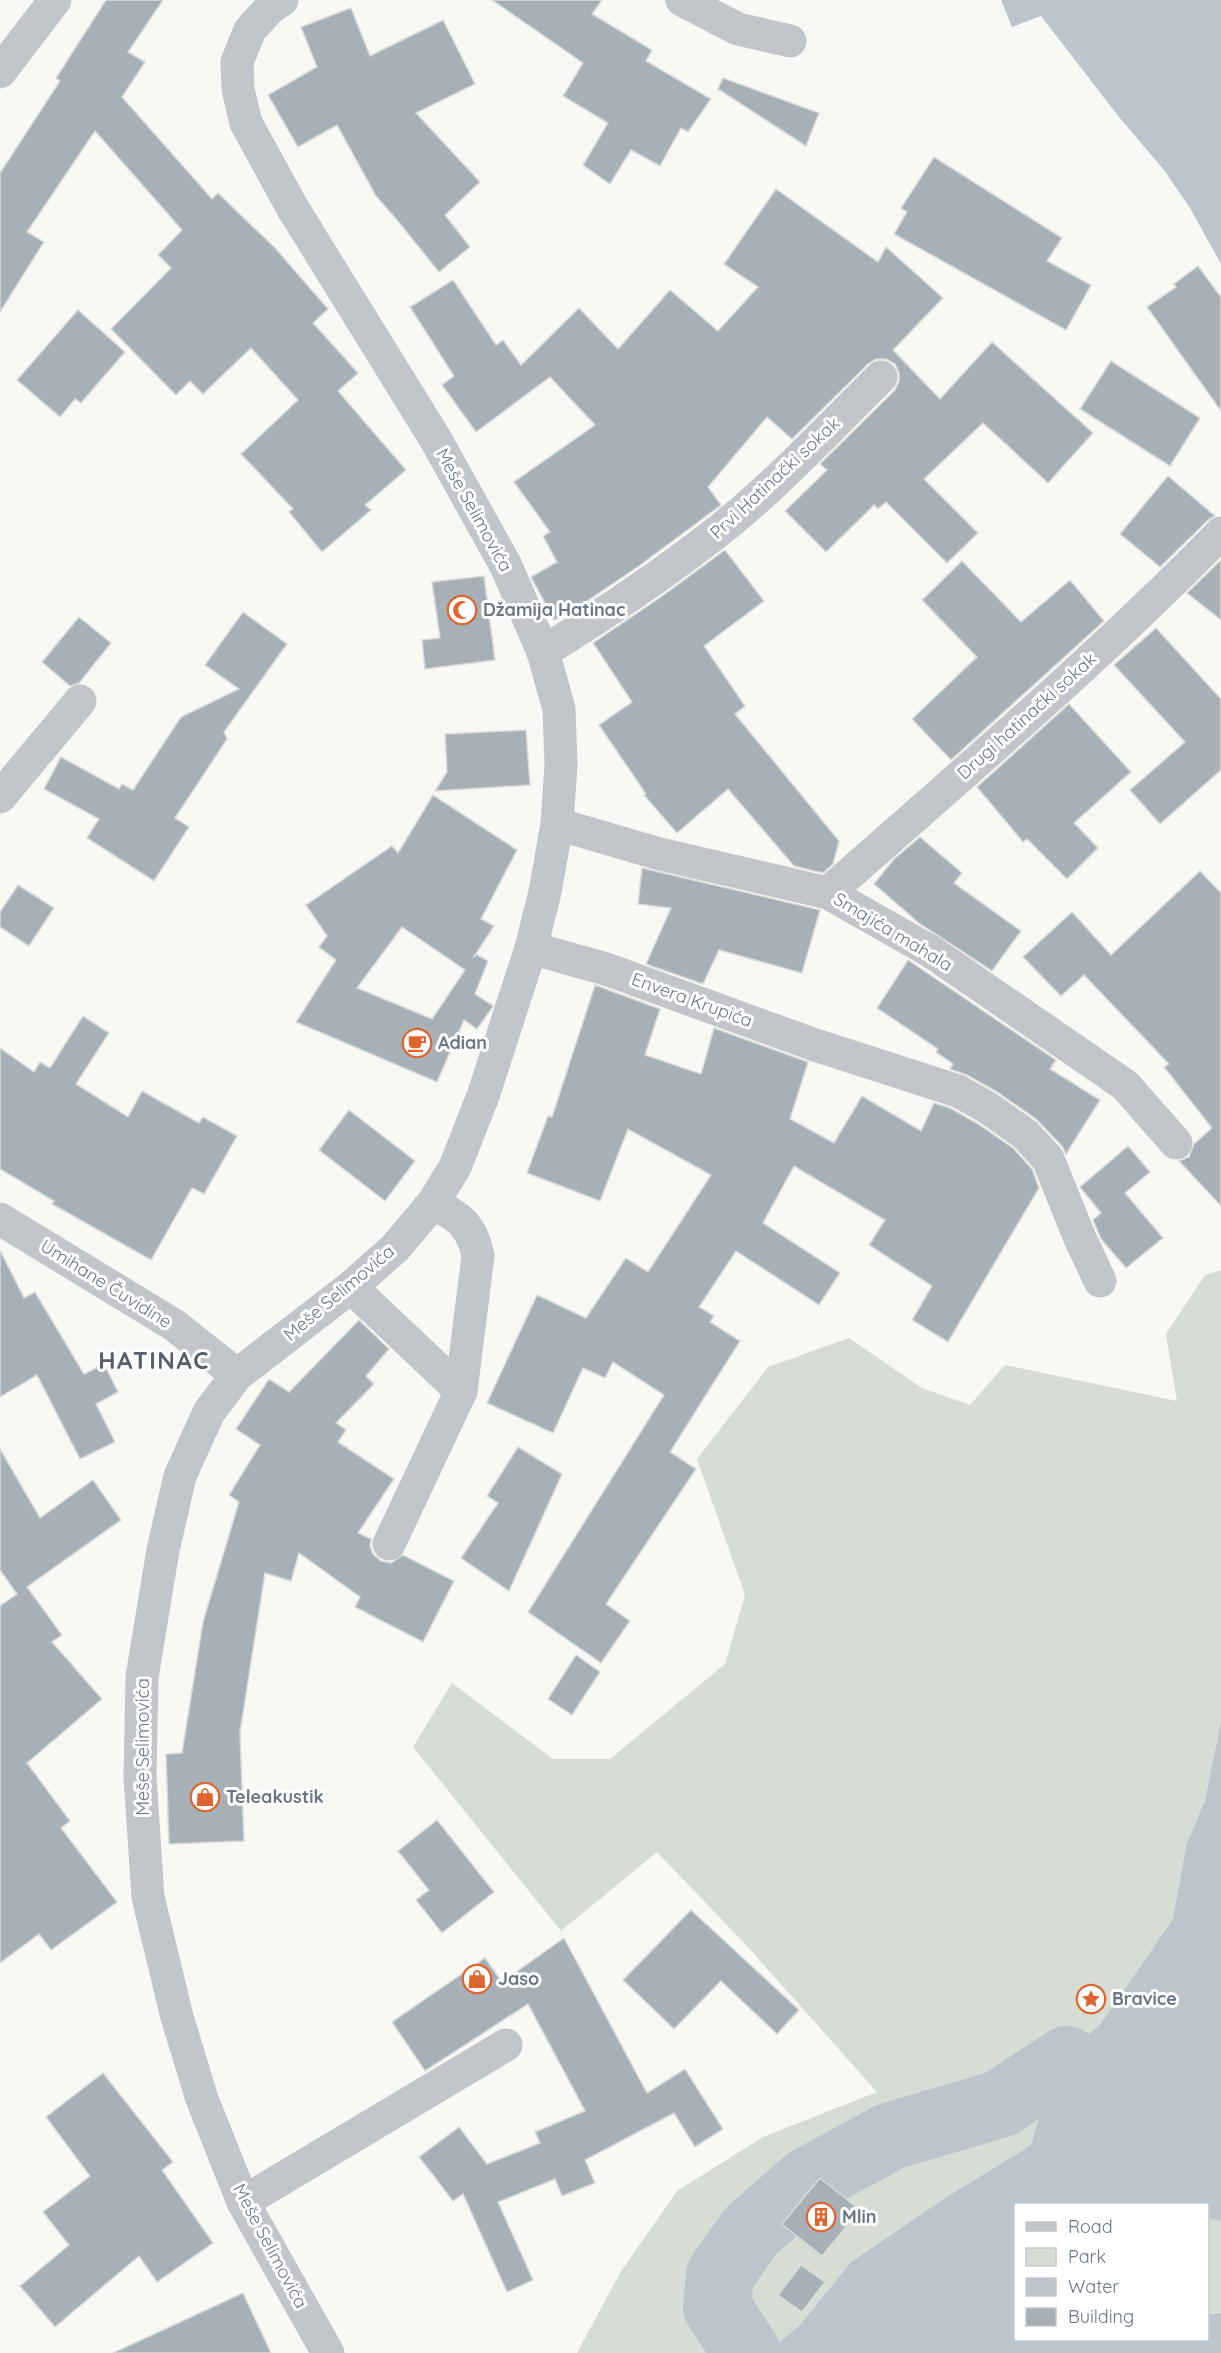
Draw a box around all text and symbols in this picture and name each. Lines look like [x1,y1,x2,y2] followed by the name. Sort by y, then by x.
[705,412,844,544] street label: Prvi Hatinački sokak
[431,444,518,576] street label: Meše Selimovića
[446,594,478,626] mosque icon: Džamija Hatinac
[483,598,625,621] place label: Džamija Hatinac
[952,647,1101,784] street label: Drugi hatinački sokak
[830,887,957,976] street label: Smajića mahala
[629,967,756,1032] street label: Envera Krupića
[401,1027,433,1059] cafe icon: Adian
[438,1031,487,1054] place label: Adian
[36,1234,176,1333] street label: Umihane Čuvidine
[279,1240,399,1346] street label: Meše Selimovića
[98,1345,210,1375] district label: HATINAC
[131,1678,154,1816] street label: Meše Selimovića
[189,1781,221,1813] shop icon: Teleakustik
[226,1785,324,1808] place label: Teleakustik
[461,1963,493,1995] shop icon: Jaso
[498,1967,539,1990] place label: Jaso
[1075,1983,1107,2015] place icon: Bravice
[1112,1987,1177,2010] place label: Bravice
[228,2180,313,2312] street label: Meše Selimovića
[805,2201,837,2233] building icon: Mlin
[1014,2203,1209,2341] legend
[842,2205,877,2228] place label: Mlin
[1068,2215,1113,2238] text: Road
[1068,2245,1106,2268] text: Park
[1068,2275,1119,2298] text: Water
[1068,2305,1134,2328] text: Building

